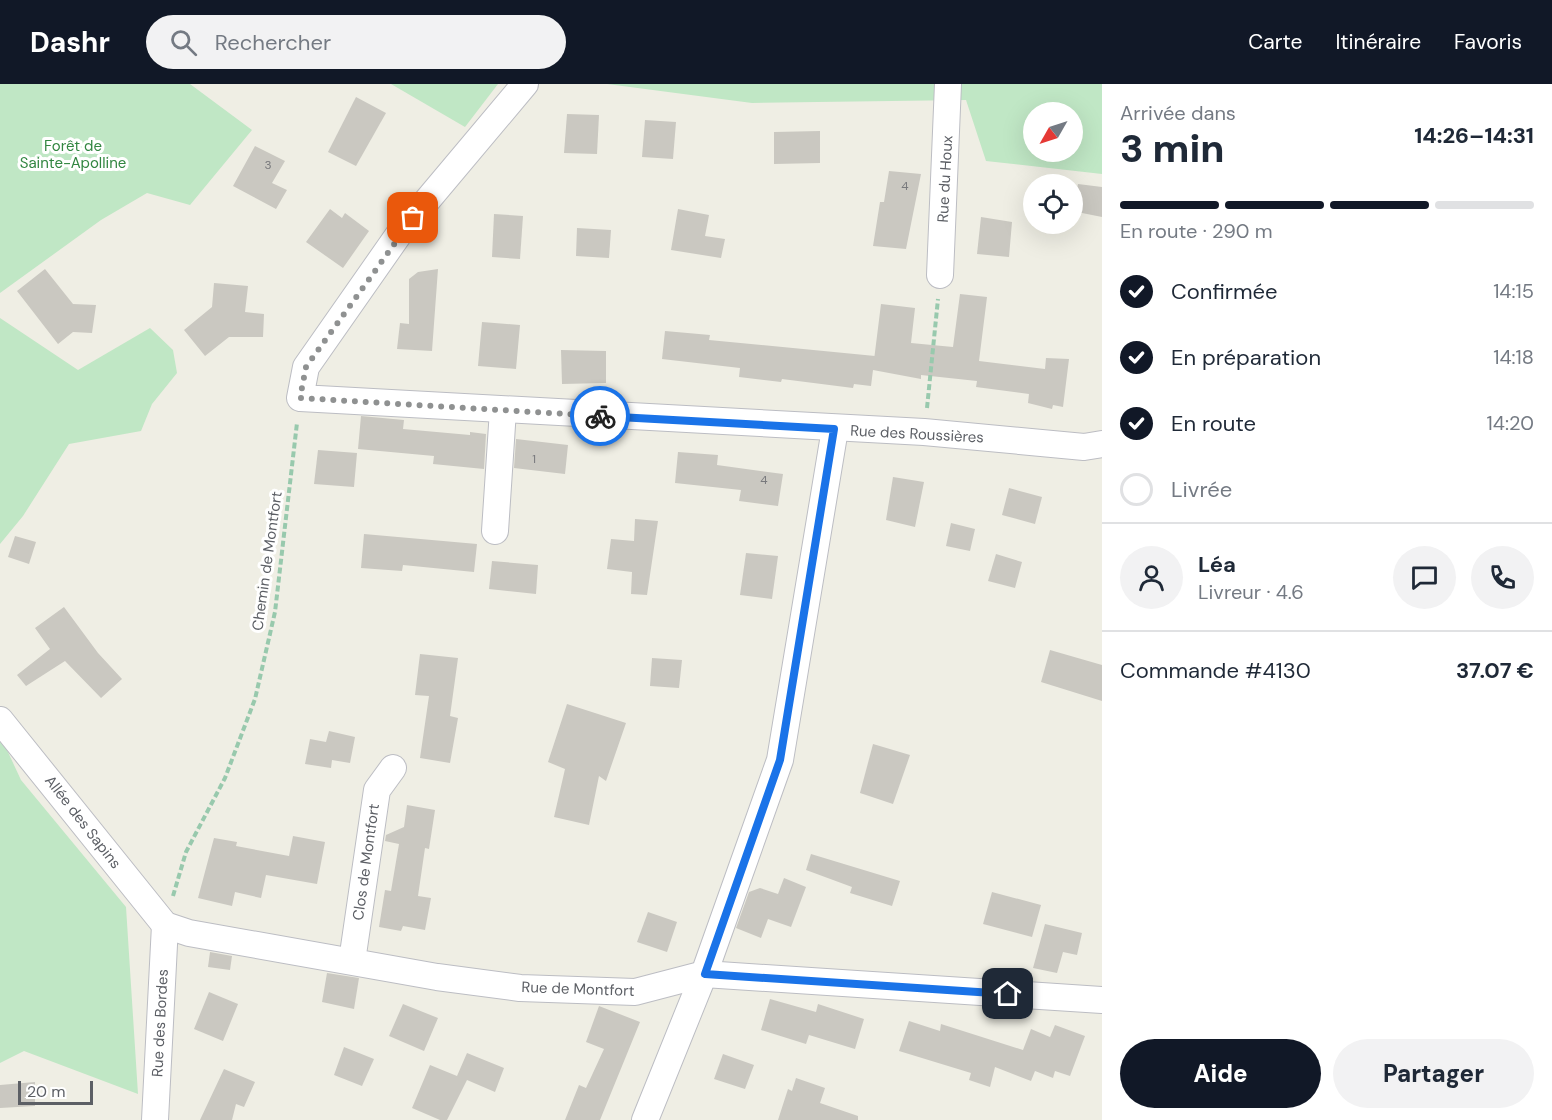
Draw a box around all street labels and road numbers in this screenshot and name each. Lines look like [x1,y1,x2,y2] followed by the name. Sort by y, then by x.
[933,134,957,223] street label: Rue du Houx
[850,421,984,447] street label: Rue des Roussières
[247,490,287,632] street label: Chemin de Montfort
[40,771,126,873] street label: Allée des Sapins
[348,802,384,922] street label: Clos de Montfort
[147,968,173,1078] street label: Rue des Bordes
[521,977,635,1001] street label: Rue de Montfort

